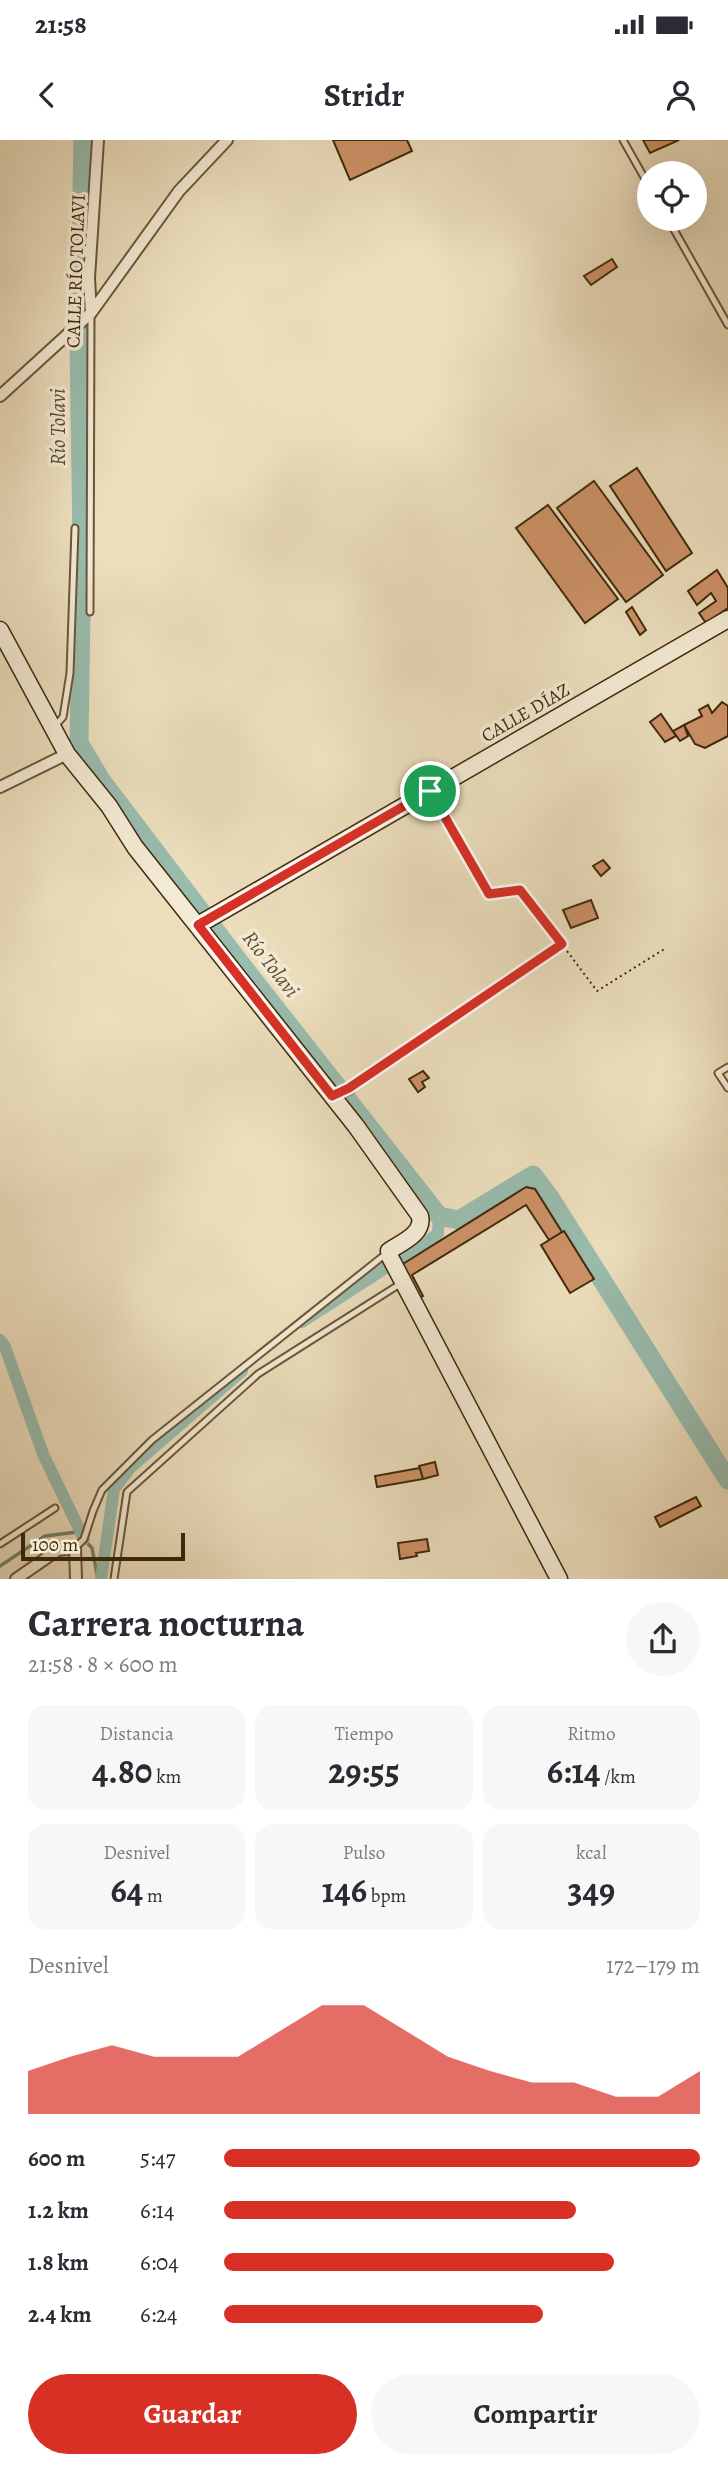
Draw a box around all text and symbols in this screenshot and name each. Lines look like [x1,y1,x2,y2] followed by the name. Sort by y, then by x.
[35,7,87,42] text: 21:58
[324,73,404,117] text: Stridr
[28,76,66,114] icon: back
[662,76,700,114] icon: person
[637,161,707,231] map controls
[637,161,707,231] button: locate
[60,194,92,348] street label: CALLE RÍO TOLAVI
[44,388,72,466] water label: Río Tolavi
[476,677,575,749] street label: CALLE DÍAZ
[400,761,460,821] pin
[411,772,449,810] icon: arrive
[236,925,306,1003] water label: Río Tolavi
[21,1530,186,1562] scale bar
[32,1532,78,1558] text: 100 m
[28,1597,304,1649] text: Carrera nocturna
[626,1602,700,1676] button: share
[28,1649,178,1680] text: 21:58 · 8 × 600 m
[100,1721,174,1747] text: Distancia
[335,1721,393,1747] text: Tiempo
[567,1721,615,1747] text: Ritmo
[92,1747,152,1795] text: 4.80
[328,1747,400,1795] text: 29:55
[547,1747,601,1795] text: 6:14
[152,1764,181,1790] text: km
[601,1764,636,1790] text: /km
[103,1840,170,1866] text: Desnivel
[343,1840,385,1866] text: Pulso
[576,1840,607,1866] text: kcal
[110,1866,143,1914] text: 64
[322,1866,367,1914] text: 146
[567,1866,615,1914] text: 349
[143,1883,163,1909] text: m
[367,1883,406,1909] text: bpm
[28,1950,109,1981] text: Desnivel
[606,1950,700,1981] text: 172–179 m
[28,2143,85,2174] text: 600 m
[140,2143,175,2174] text: 5:47
[28,2195,89,2226] text: 1.2 km
[140,2195,174,2226] text: 6:14
[28,2247,89,2278] text: 1.8 km
[140,2247,179,2278] text: 6:04
[28,2299,91,2330] text: 2.4 km
[140,2299,177,2330] text: 6:24
[28,2374,357,2454] button: Guardar
[371,2374,700,2454] button: Compartir

